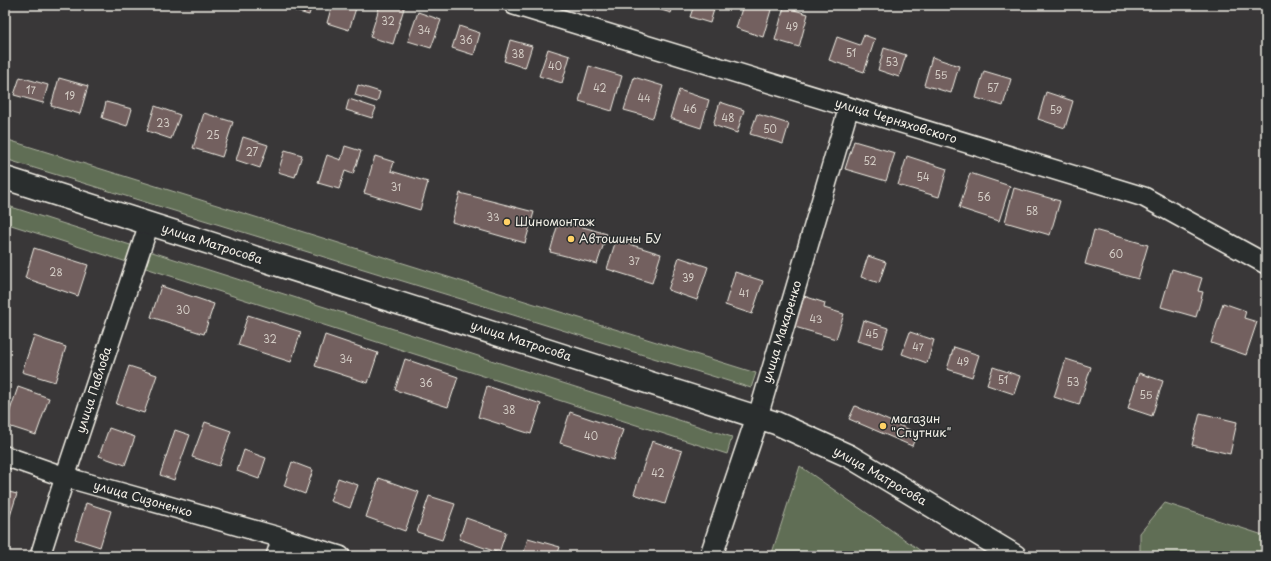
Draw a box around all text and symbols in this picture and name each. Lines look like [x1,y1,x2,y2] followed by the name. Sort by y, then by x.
[381,13,395,28] house number: 32
[786,19,798,34] house number: 49
[417,22,431,37] house number: 34
[459,32,473,47] house number: 36
[846,45,856,60] house number: 51
[512,46,524,61] house number: 38
[886,54,898,69] house number: 53
[548,58,562,73] house number: 40
[935,67,948,82] house number: 55
[593,80,607,95] house number: 42
[987,80,999,95] house number: 57
[26,82,37,97] house number: 17
[65,88,75,103] house number: 19
[637,90,651,105] house number: 44
[833,93,960,147] street label: улица Черняховского
[683,101,697,116] house number: 46
[1050,102,1062,117] house number: 59
[722,110,734,125] house number: 48
[156,115,170,130] house number: 23
[763,121,777,136] house number: 50
[206,127,220,142] house number: 25
[246,144,259,159] house number: 27
[863,153,877,168] house number: 52
[916,169,930,184] house number: 54
[391,179,401,194] house number: 31
[977,189,991,204] house number: 56
[1026,203,1038,218] house number: 58
[486,209,500,224] house number: 33
[515,212,595,230] place label: Шиномонтаж
[502,217,512,227] marker: Шиномонтаж
[160,218,266,268] street label: улица Матросова
[579,229,661,247] place label: Автошины БУ
[566,234,576,244] marker: Автошины БУ
[1109,246,1123,261] house number: 60
[628,253,641,268] house number: 37
[49,264,63,279] house number: 28
[682,270,694,285] house number: 39
[757,278,805,385] street label: улица Макаренко
[739,285,749,300] house number: 41
[176,302,190,317] house number: 30
[810,311,823,326] house number: 43
[469,315,575,365] street label: улица Матросова
[866,326,878,341] house number: 45
[263,331,277,346] house number: 32
[912,339,925,354] house number: 47
[71,344,116,435] street label: улица Павлова
[339,351,353,366] house number: 34
[957,354,969,369] house number: 49
[998,372,1008,387] house number: 51
[1067,374,1079,389] house number: 53
[419,375,433,390] house number: 36
[1140,387,1153,402] house number: 55
[503,402,515,417] house number: 38
[891,409,951,441] place label: магазин "Спутник"
[878,421,888,431] marker: магазин "Спутник"
[584,428,598,443] house number: 40
[830,441,931,509] street label: улица Матросова
[651,465,665,480] house number: 42
[92,475,195,521] street label: улица Сизоненко

